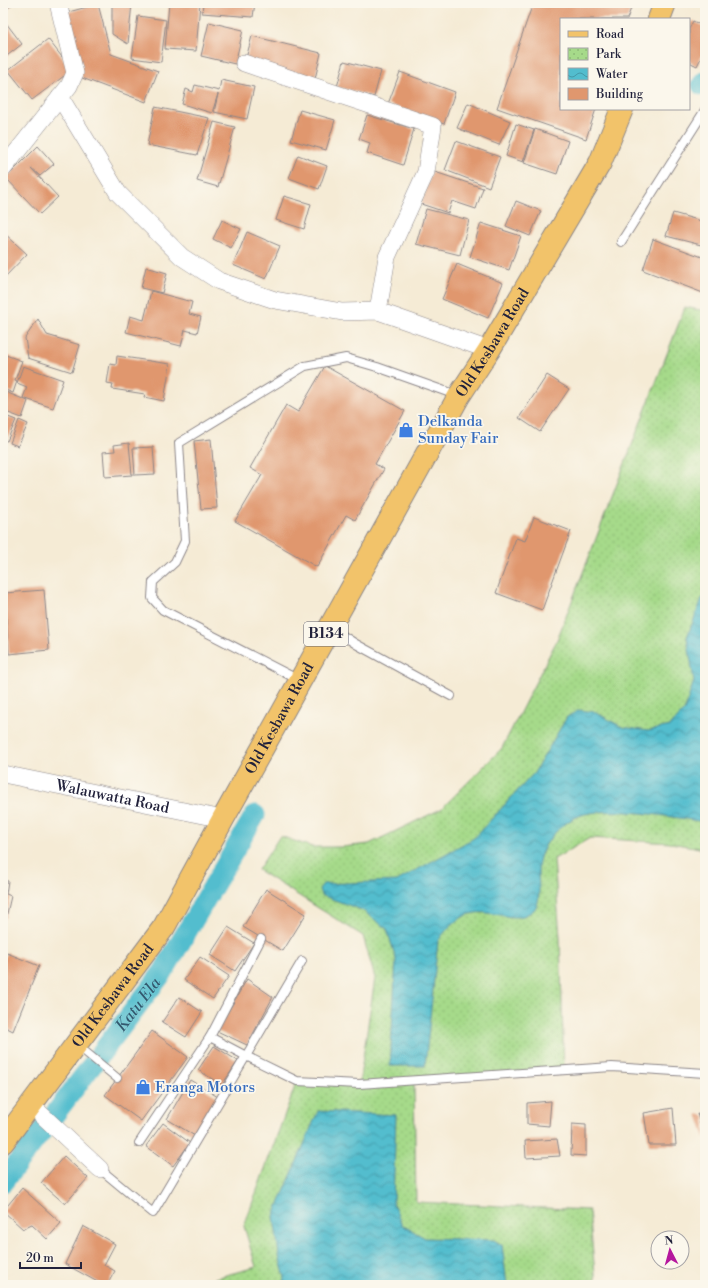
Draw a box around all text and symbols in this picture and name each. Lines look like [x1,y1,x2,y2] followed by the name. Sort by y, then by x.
[560,18,690,110] legend
[596,27,624,42] text: Road
[596,47,622,62] text: Park
[595,67,628,82] text: Water
[595,87,644,102] text: Building
[451,284,533,401] street label: Old Kesbawa Road
[418,412,499,448] place label: Delkanda Sunday Fair
[397,421,415,439] shop icon: Delkanda Sunday Fair
[304,622,348,646] road number: B134
[240,659,318,777] street label: Old Kesbawa Road
[53,775,172,817] street label: Walauwatta Road
[68,939,158,1051] street label: Old Kesbawa Road
[111,973,165,1036] water label: Katu Ela
[134,1078,152,1096] shop icon: Eranga Motors
[155,1078,255,1097] place label: Eranga Motors
[650,1230,690,1270] north arrow
[664,1234,674,1248] text: N
[20,1244,81,1270] scale bar
[26,1251,54,1266] text: 20 m

